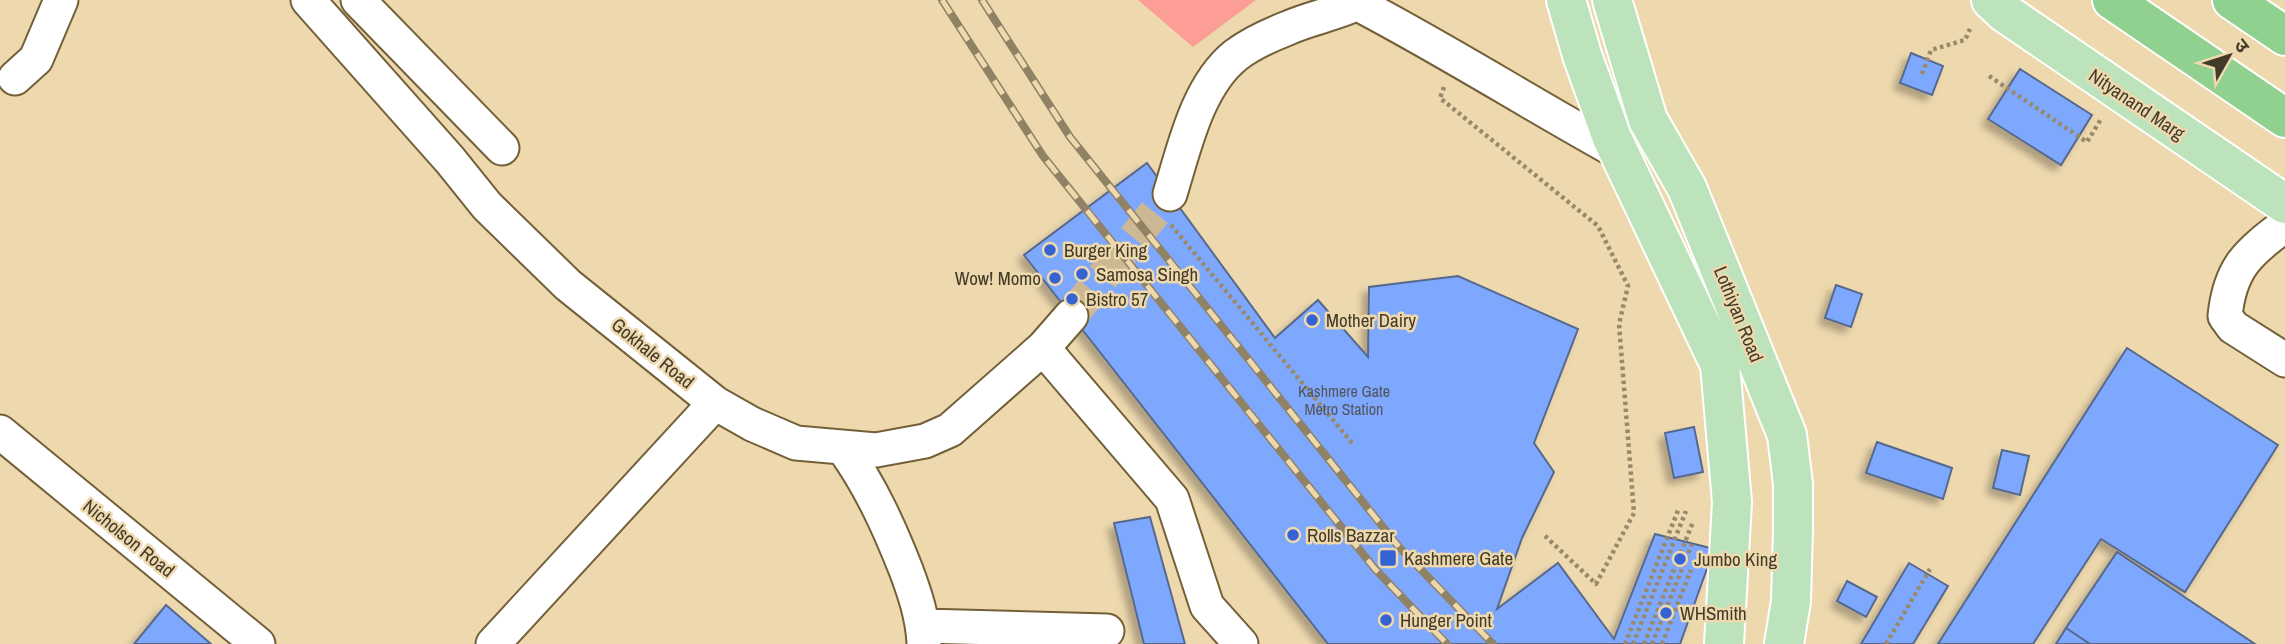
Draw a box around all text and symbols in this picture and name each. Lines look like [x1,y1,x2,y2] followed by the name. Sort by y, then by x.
[2194,21,2264,91] north arrow
[2229,33,2256,58] text: उ
[2084,62,2190,146] street label: Nityanand Marg
[1064,237,1147,263] place label: Burger King
[1042,242,1058,258] marker: Burger King
[1096,261,1198,287] place label: Samosa Singh
[1708,262,1770,366] street label: Lothiyan Road
[955,265,1041,291] place label: Wow! Momo
[1074,266,1090,282] marker: Samosa Singh
[1047,270,1063,286] marker: Wow! Momo
[1086,286,1149,312] place label: Bistro 57
[1064,291,1080,307] marker: Bistro 57
[1326,307,1416,333] place label: Mother Dairy
[606,312,700,394] street label: Gokhale Road
[1304,312,1320,328] marker: Mother Dairy
[1298,380,1390,420] house number: Kashmere Gate Metro Station
[78,493,180,583] street label: Nicholson Road
[1307,522,1395,548] place label: Rolls Bazzar
[1285,527,1301,543] marker: Rolls Bazzar
[1404,545,1513,571] place label: Kashmere Gate
[1694,546,1777,572] place label: Jumbo King
[1378,548,1398,568] marker: Kashmere Gate
[1672,551,1688,567] marker: Jumbo King
[1680,600,1747,626] place label: WHSmith
[1658,605,1674,621] marker: WHSmith
[1400,607,1492,633] place label: Hunger Point
[1378,612,1394,628] marker: Hunger Point

